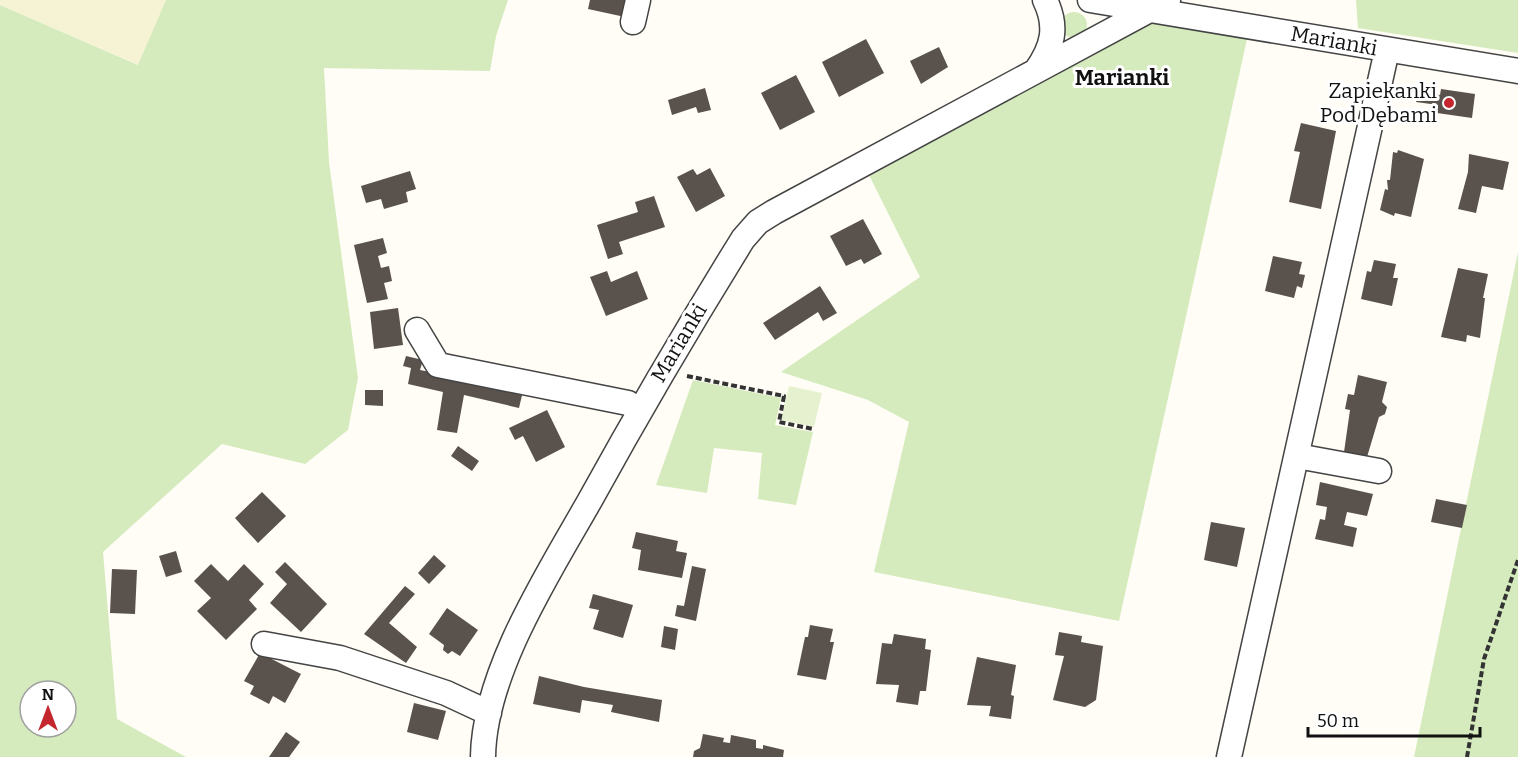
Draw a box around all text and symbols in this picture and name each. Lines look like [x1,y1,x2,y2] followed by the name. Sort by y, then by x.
[1289,21,1379,61] street label: Marianki
[1075,64,1169,91] district label: Marianki
[1320,78,1437,128] place label: Zapiekanki Pod Dębami
[1442,96,1456,110] marker: Zapiekanki Pod Dębami
[645,299,713,387] street label: Marianki
[18,679,78,739] north arrow
[42,685,54,704] text: N
[1308,700,1480,738] scale bar
[1317,710,1359,732] text: 50 m

